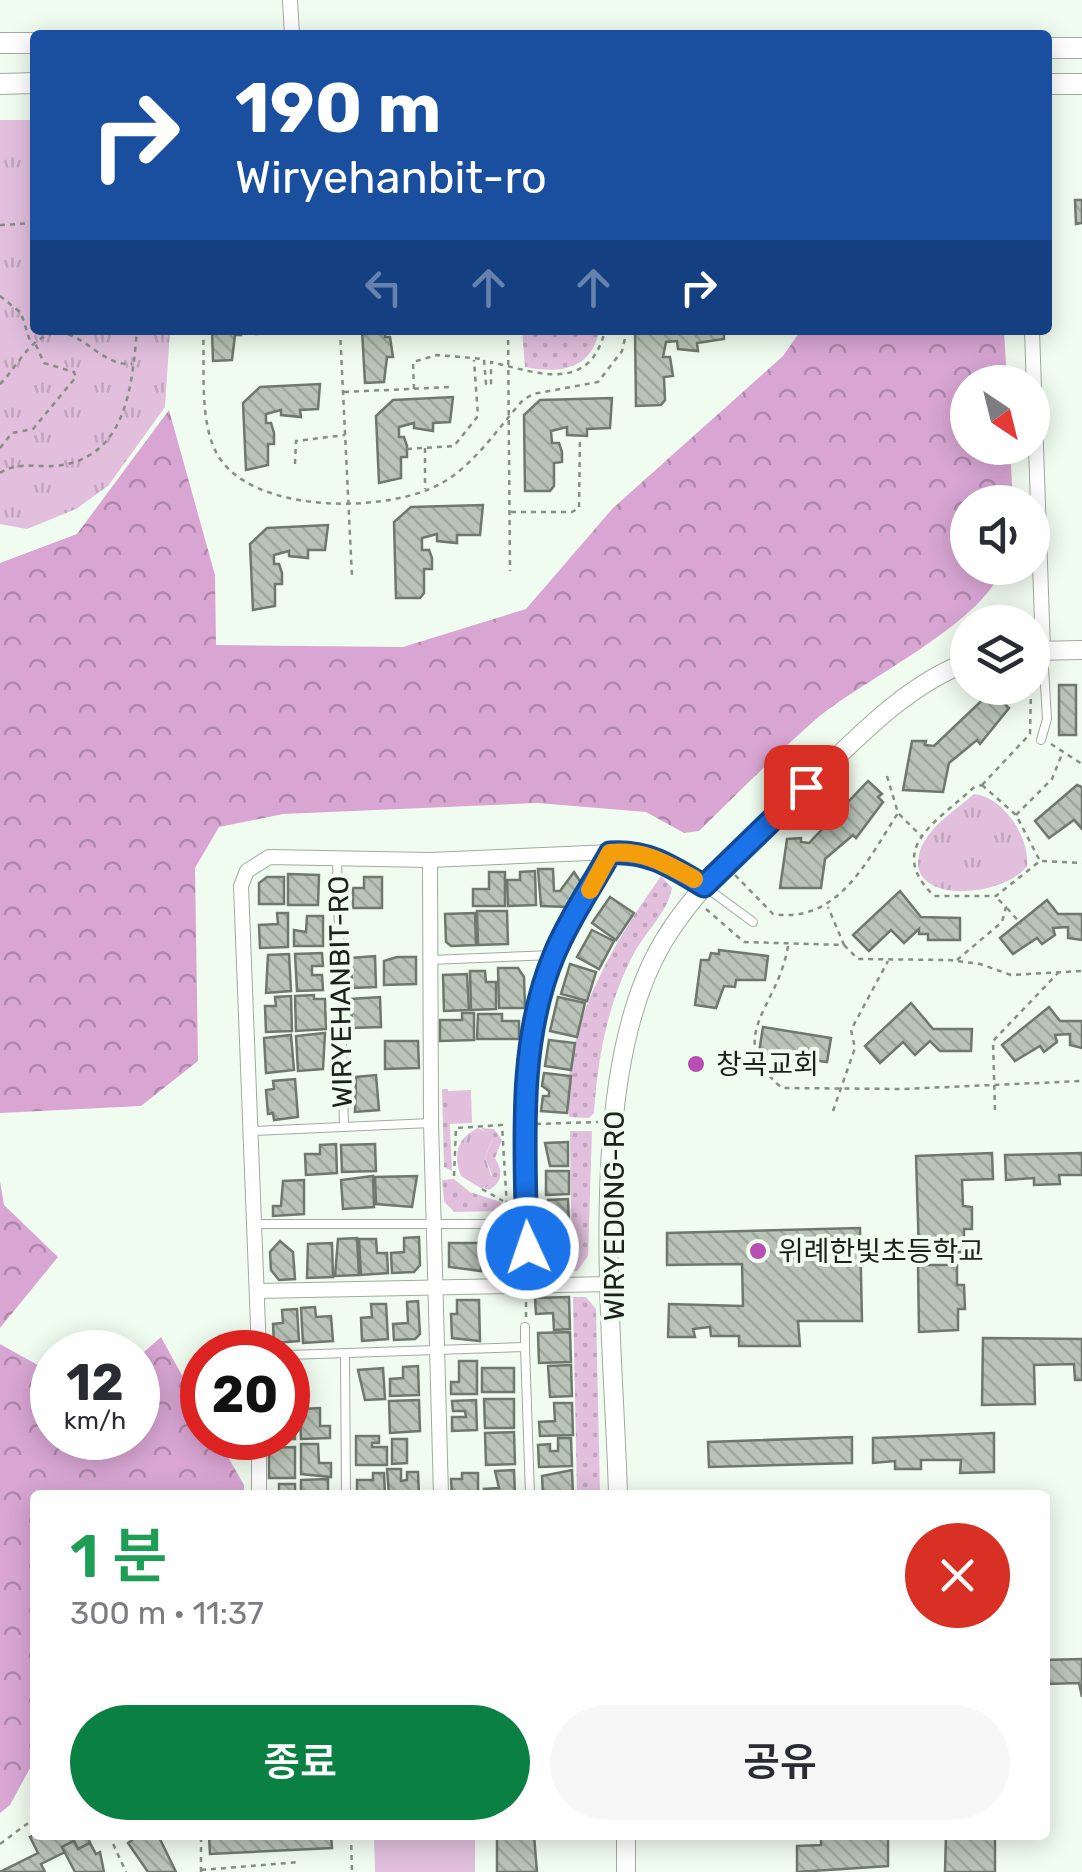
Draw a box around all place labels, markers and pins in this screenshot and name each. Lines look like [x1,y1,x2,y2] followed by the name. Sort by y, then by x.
[764,745,849,830] pin
[716,1048,819,1081] place label: 창곡교회
[685,1053,707,1075] marker: 창곡교회
[778,1235,984,1268] place label: 위례한빛초등학교
[747,1240,769,1262] marker: 위례한빛초등학교

